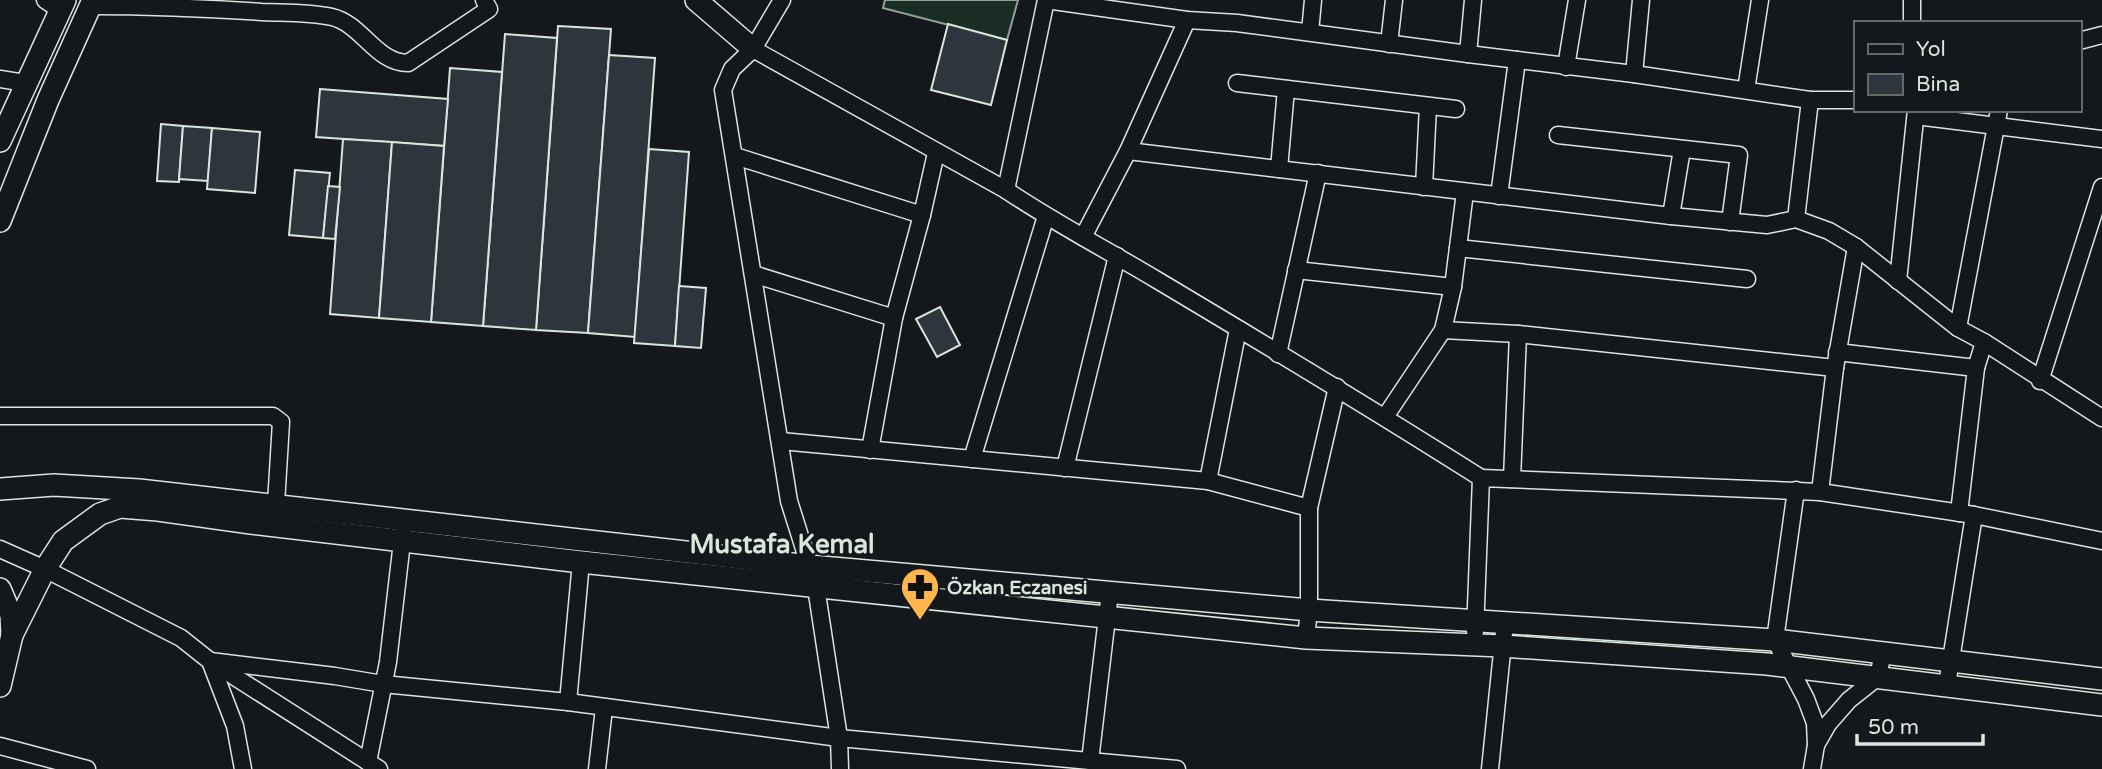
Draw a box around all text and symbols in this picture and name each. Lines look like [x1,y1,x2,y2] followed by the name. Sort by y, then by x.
[1854,21,2081,112] legend
[1916,37,1946,62] text: Yol
[1916,72,1960,97] text: Bina
[689,529,875,560] district label: Mustafa Kemal
[899,566,941,621] pharmacy icon: Özkan Eczanesi
[947,576,1088,599] place label: Özkan Eczanesi
[1857,702,1983,746] scale bar
[1868,715,1919,740] text: 50 m

